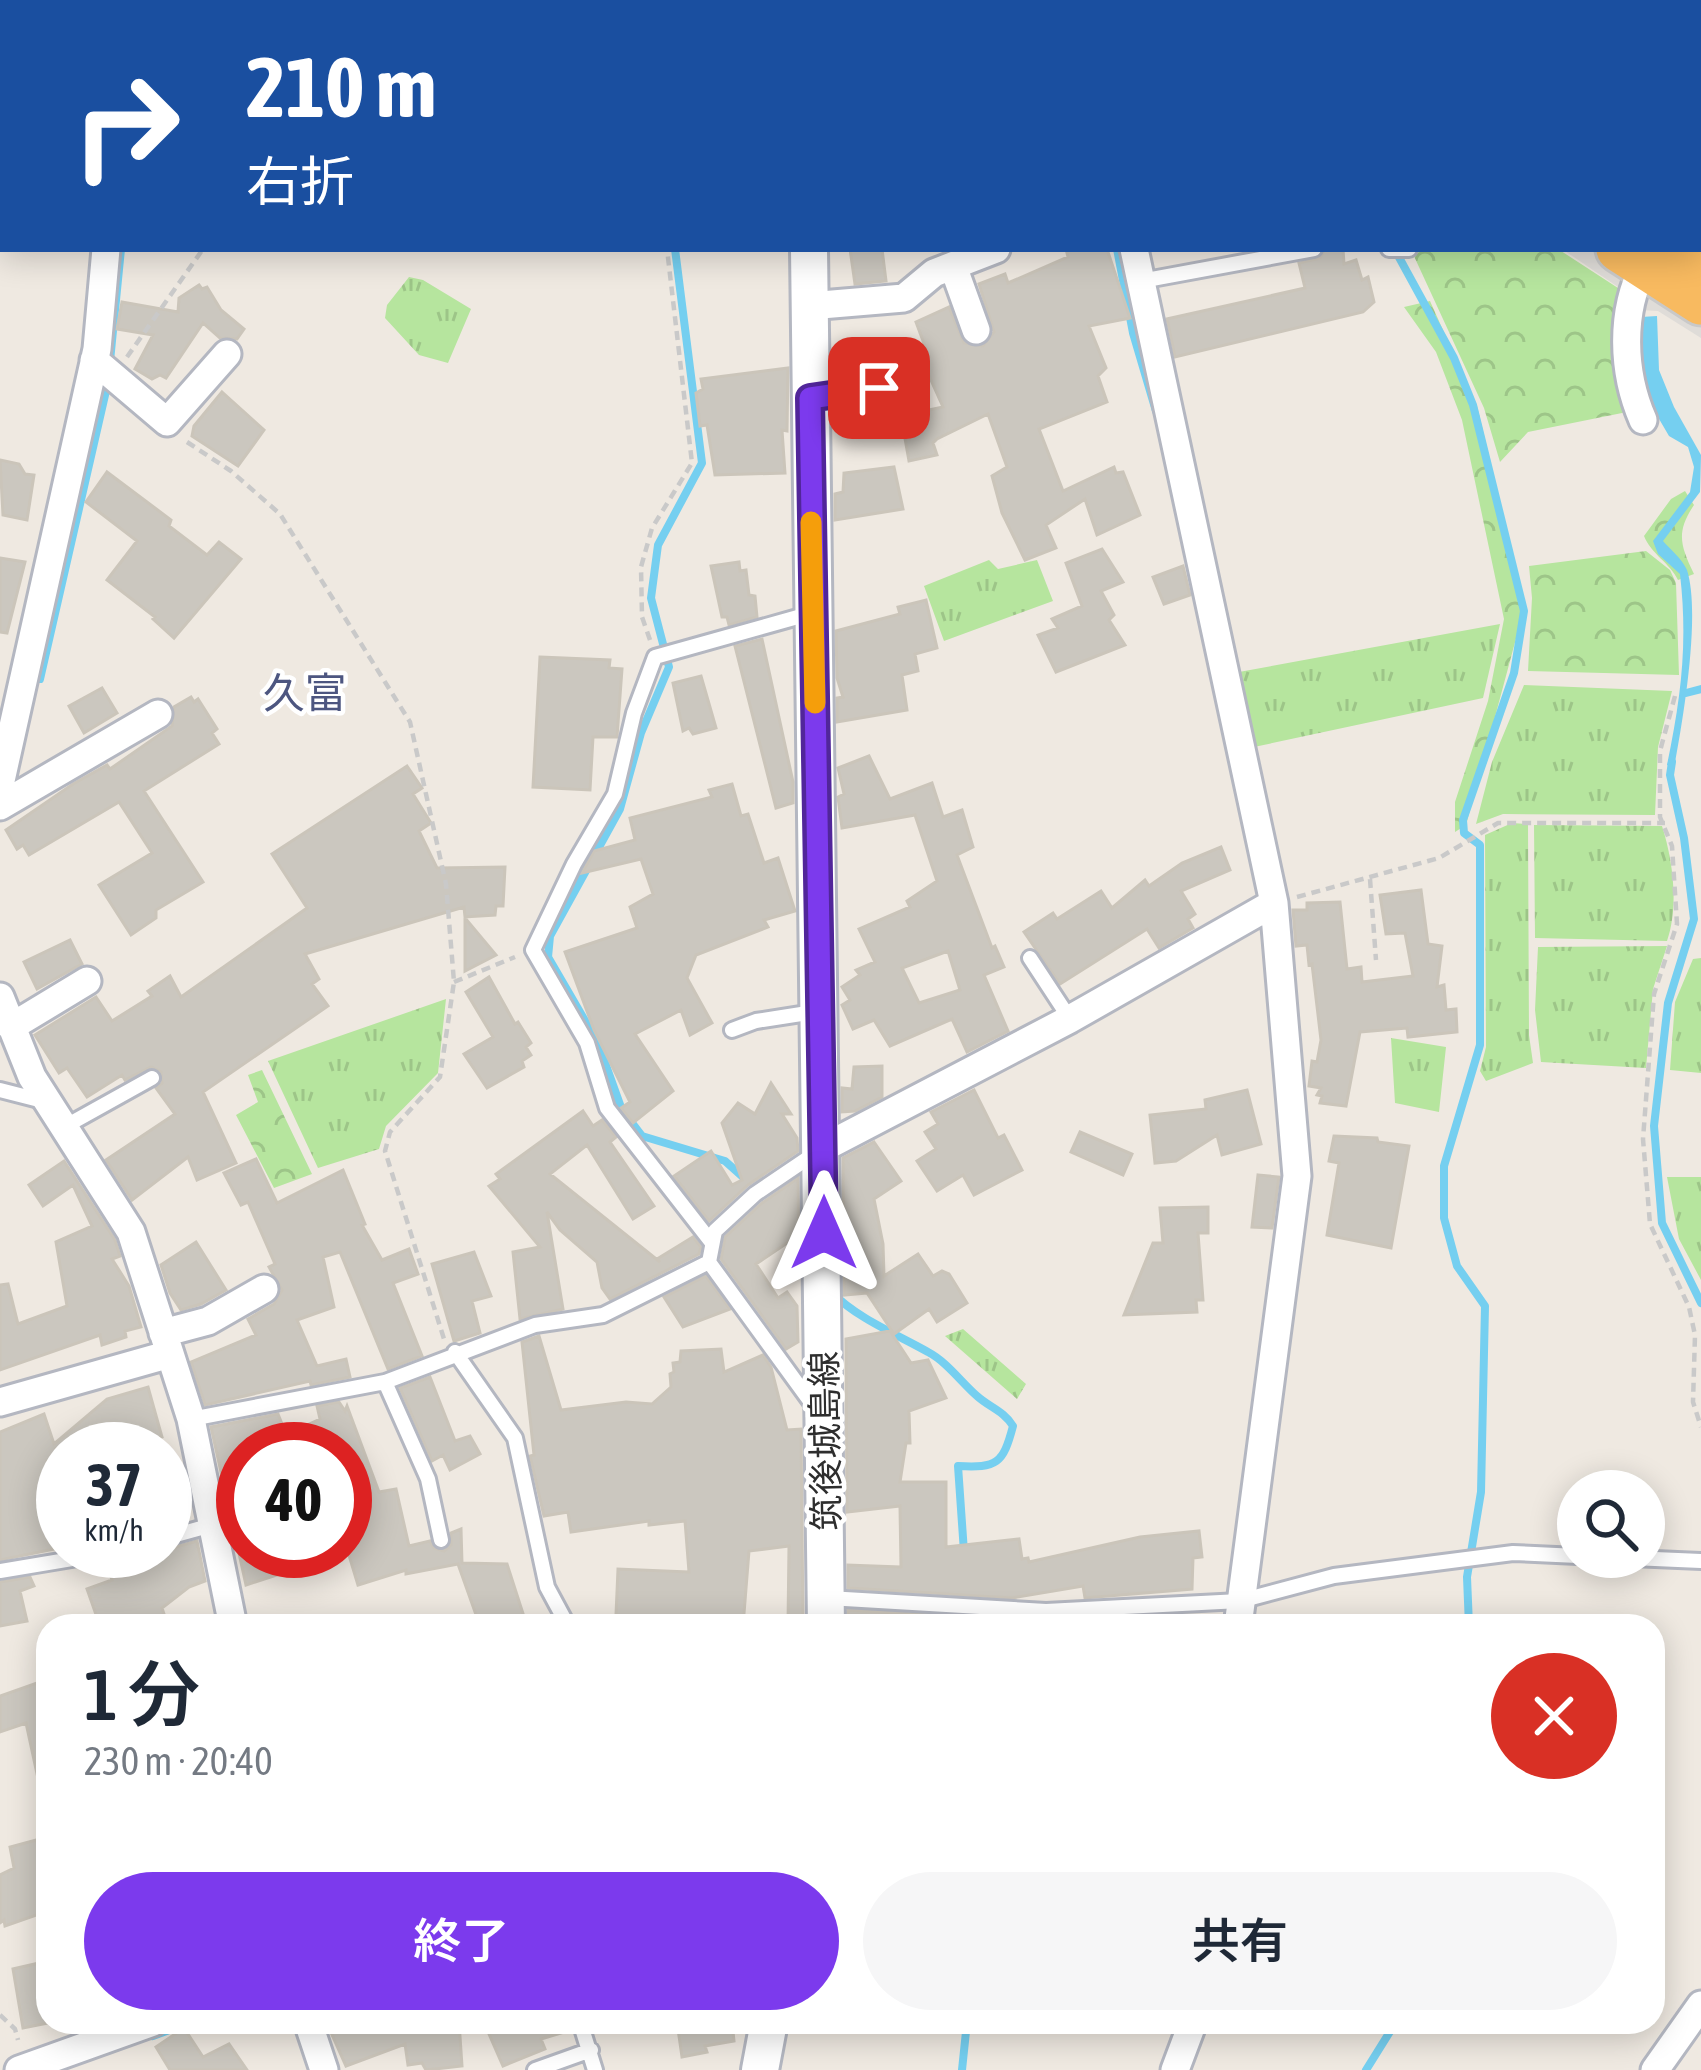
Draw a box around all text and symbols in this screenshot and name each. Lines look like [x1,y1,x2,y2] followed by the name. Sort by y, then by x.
[246,39,436,135] text: 210 m
[48,48,204,204] icon: right
[246,151,354,212] text: 右折
[828,337,930,439] pin
[846,355,912,421] icon: arrive
[263,669,347,717] district label: 久富
[761,1170,887,1296] position arrow
[802,1351,848,1531] street label: 筑後城島線
[216,1422,372,1578] speed limit sign: 40
[86,1450,142,1519] text: 37
[1557,1470,1665,1578] map controls
[1557,1470,1665,1578] button: search
[84,1513,144,1547] text: km/h
[84,1653,200,1735] text: 1 分
[1491,1653,1617,1779] button: close
[84,1739,273,1783] text: 230 m · 20:40
[84,1872,839,2010] button: 終了
[863,1872,1617,2010] button: 共有

